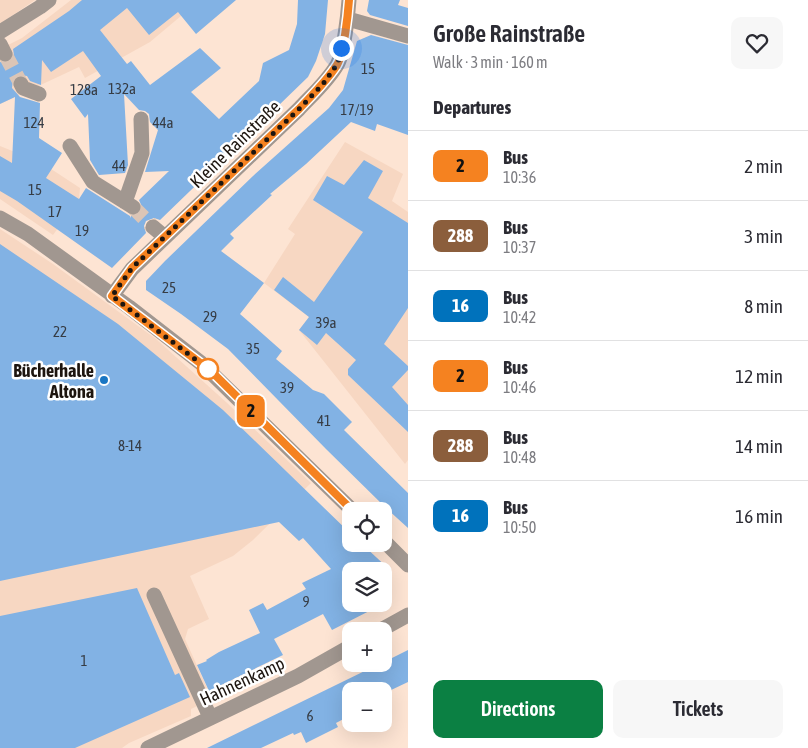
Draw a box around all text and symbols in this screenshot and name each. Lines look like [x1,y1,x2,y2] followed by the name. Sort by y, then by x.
[731,17,783,69] button: heart
[433,20,585,47] text: Große Rainstraße
[329,36,354,61] your location
[433,53,547,71] text: Walk · 3 min · 160 m
[361,60,375,77] house number: 15
[108,80,136,97] house number: 132a
[70,81,98,98] house number: 128a
[186,96,284,192] street label: Kleine Rainstraße
[433,96,511,118] text: Departures
[340,101,374,118] house number: 17/19
[23,114,45,131] house number: 124
[152,114,174,131] house number: 44a
[503,146,528,168] text: Bus
[456,155,465,176] text: 2
[744,155,783,177] text: 2 min
[112,157,126,174] house number: 44
[503,168,536,186] text: 10:36
[28,181,42,198] house number: 15
[48,203,62,220] house number: 17
[503,216,528,238] text: Bus
[75,222,89,239] house number: 19
[448,225,473,246] text: 288
[744,225,783,247] text: 3 min
[503,238,536,256] text: 10:37
[162,279,176,296] house number: 25
[503,286,528,308] text: Bus
[452,295,469,316] text: 16
[744,295,783,317] text: 8 min
[203,308,217,325] house number: 29
[503,308,536,326] text: 10:42
[315,314,337,331] house number: 39a
[53,323,67,340] house number: 22
[246,340,260,357] house number: 35
[503,356,528,378] text: Bus
[197,358,219,380] unlabelled marker
[13,360,94,402] place label: Bücherhalle Altona
[456,365,465,386] text: 2
[735,365,783,387] text: 12 min
[98,374,110,386] marker: Bücherhalle Altona
[503,378,536,396] text: 10:46
[280,379,294,396] house number: 39
[235,395,267,427] line badge: 2
[247,400,255,421] text: 2
[317,412,331,429] house number: 41
[503,426,528,448] text: Bus
[448,435,473,456] text: 288
[735,435,783,457] text: 14 min
[118,437,142,454] house number: 8-14
[503,448,536,466] text: 10:48
[503,496,528,518] text: Bus
[342,502,392,732] map controls
[342,502,392,552] button: locate
[452,505,469,526] text: 16
[735,505,783,527] text: 16 min
[503,518,536,536] text: 10:50
[342,562,392,612] button: layers
[302,593,310,610] house number: 9
[342,622,392,672] button: +
[80,652,88,669] house number: 1
[196,652,288,710] street label: Hahnenkamp
[433,680,603,738] button: Directions
[613,680,783,738] button: Tickets
[342,682,392,732] button: −
[306,707,314,724] house number: 6

